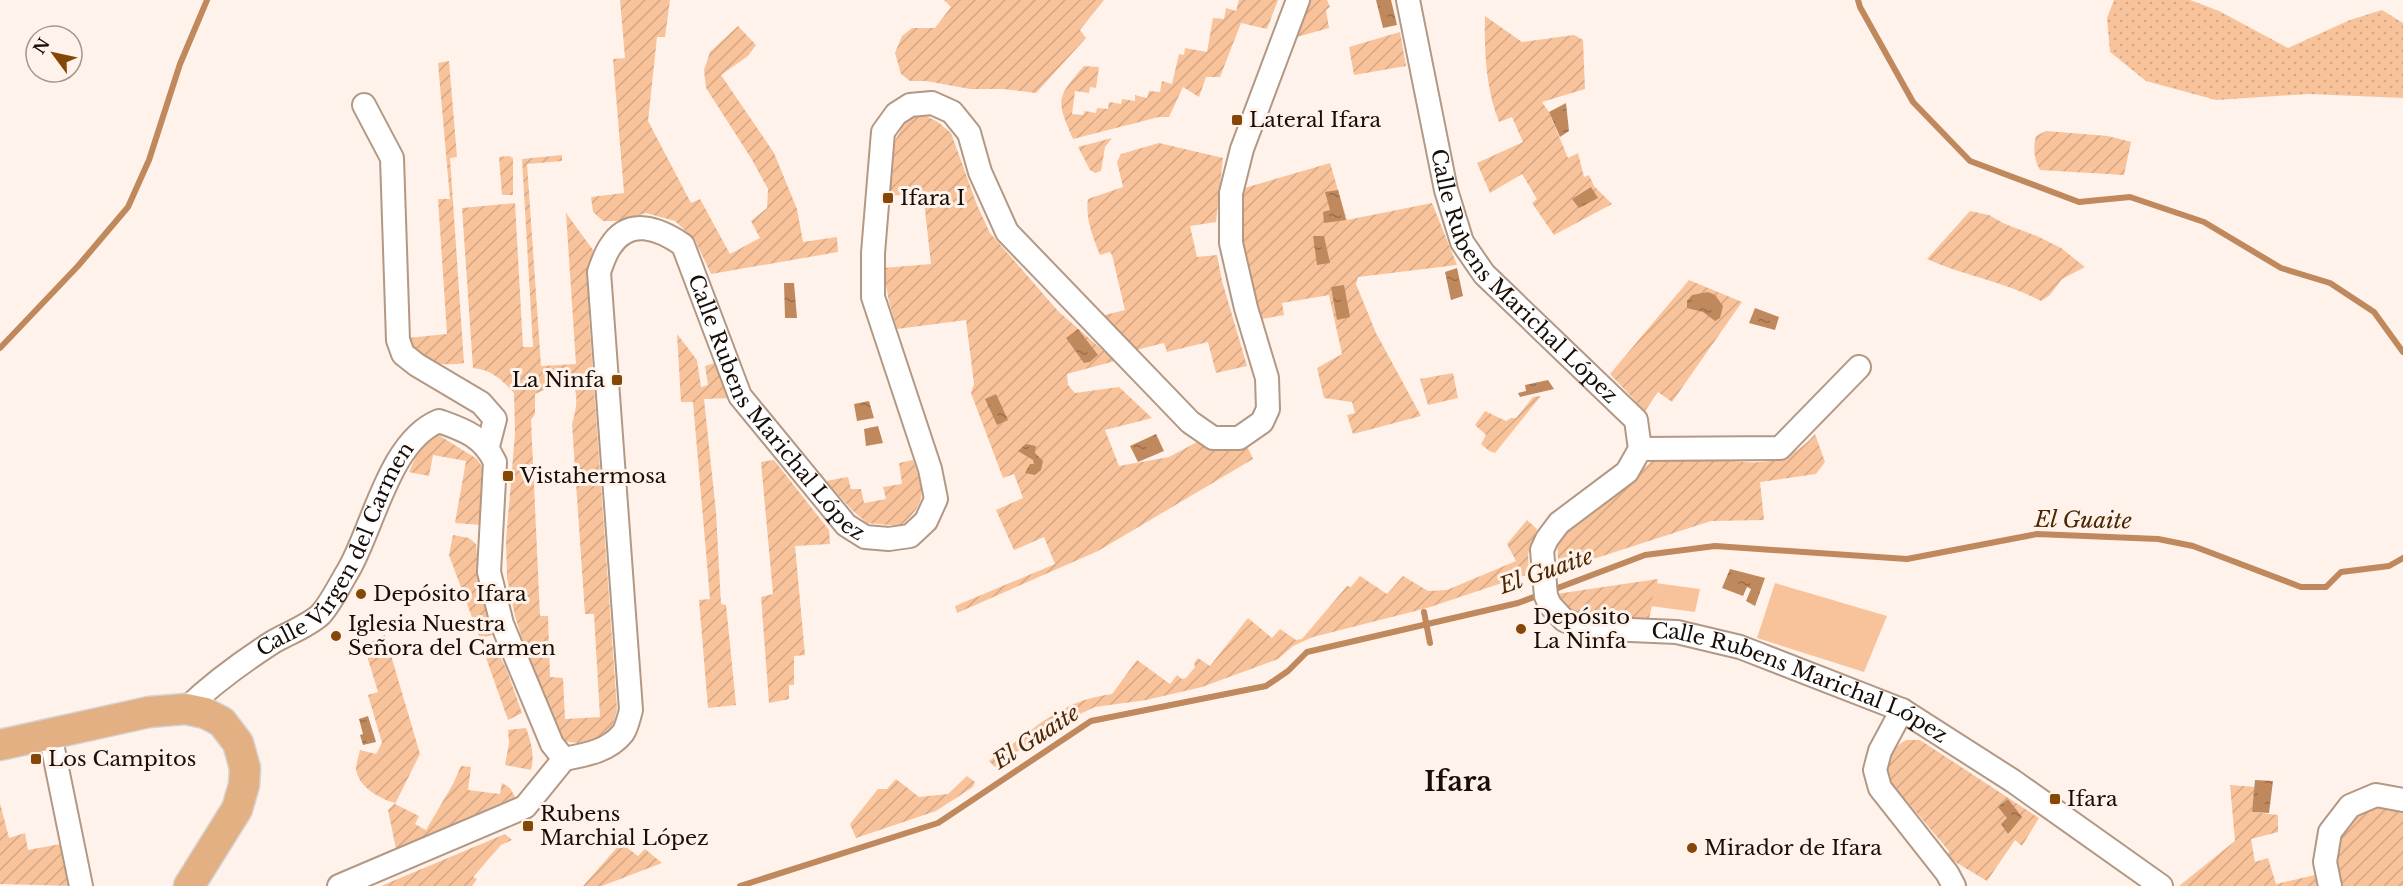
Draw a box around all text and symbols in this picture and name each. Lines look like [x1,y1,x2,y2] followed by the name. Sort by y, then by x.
[24,24,84,84] north arrow
[29,34,54,58] text: N
[1249,107,1381,133] place label: Lateral Ifara
[1230,113,1244,127] marker: Lateral Ifara
[1425,147,1623,409] street label: Calle Rubens Marichal López
[900,185,965,211] place label: Ifara I
[881,191,895,205] marker: Ifara I
[682,271,869,546] street label: Calle Rubens Marichal López
[512,367,605,393] place label: La Ninfa
[610,373,624,387] marker: La Ninfa
[251,437,419,662] street label: Calle Virgen del Carmen
[519,463,667,489] place label: Vistahermosa
[501,469,515,483] marker: Vistahermosa
[2033,506,2132,534] water label: El Guaite
[1495,542,1596,600] water label: El Guaite
[373,581,527,607] place label: Depósito Ifara
[354,587,368,601] marker: Depósito Ifara
[1533,604,1630,654] place label: Depósito La Ninfa
[348,611,556,661] place label: Iglesia Nuestra Señora del Carmen
[1651,618,1952,749] street label: Calle Rubens Marichal López
[1514,622,1528,636] marker: Depósito La Ninfa
[329,629,343,643] marker: Iglesia Nuestra Señora del Carmen
[987,699,1084,775] water label: El Guaite
[48,746,196,772] place label: Los Campitos
[29,752,43,766] marker: Los Campitos
[1424,765,1492,798] district label: Ifara
[2067,786,2118,812] place label: Ifara
[2048,792,2062,806] marker: Ifara
[540,801,709,851] place label: Rubens Marchial López
[521,819,535,833] marker: Rubens Marchial López
[1704,835,1882,861] place label: Mirador de Ifara
[1685,841,1699,855] marker: Mirador de Ifara

